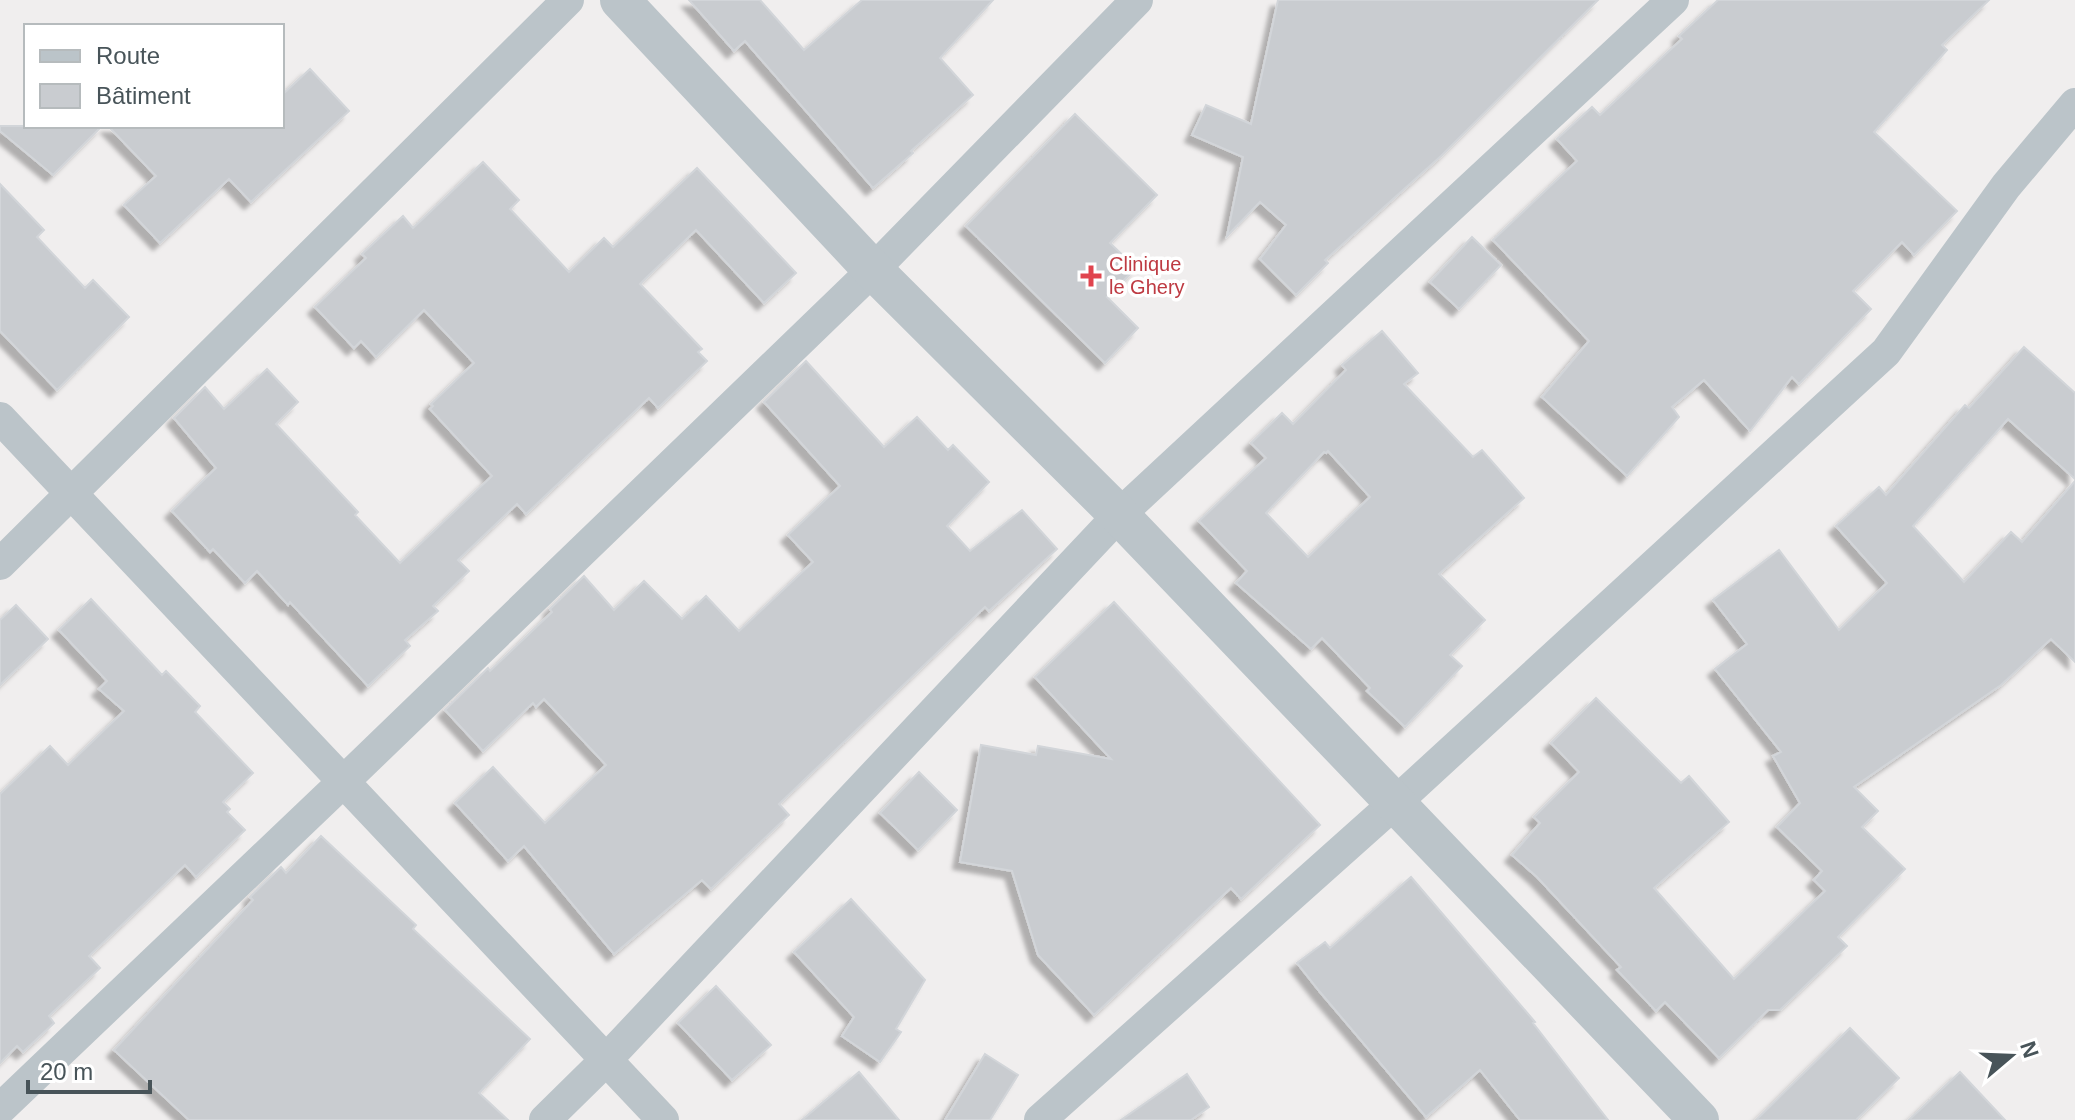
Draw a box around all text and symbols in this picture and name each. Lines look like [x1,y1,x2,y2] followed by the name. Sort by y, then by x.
[24,24,284,128] legend
[96,42,160,69] text: Route
[96,82,191,109] text: Bâtiment
[1109,253,1185,298] place label: Clinique le Ghery
[1080,265,1102,287] marker: Clinique le Ghery
[1971,1016,2051,1096] north arrow
[2015,1038,2044,1061] text: N
[28,1044,150,1094] scale bar
[40,1058,93,1085] text: 20 m

